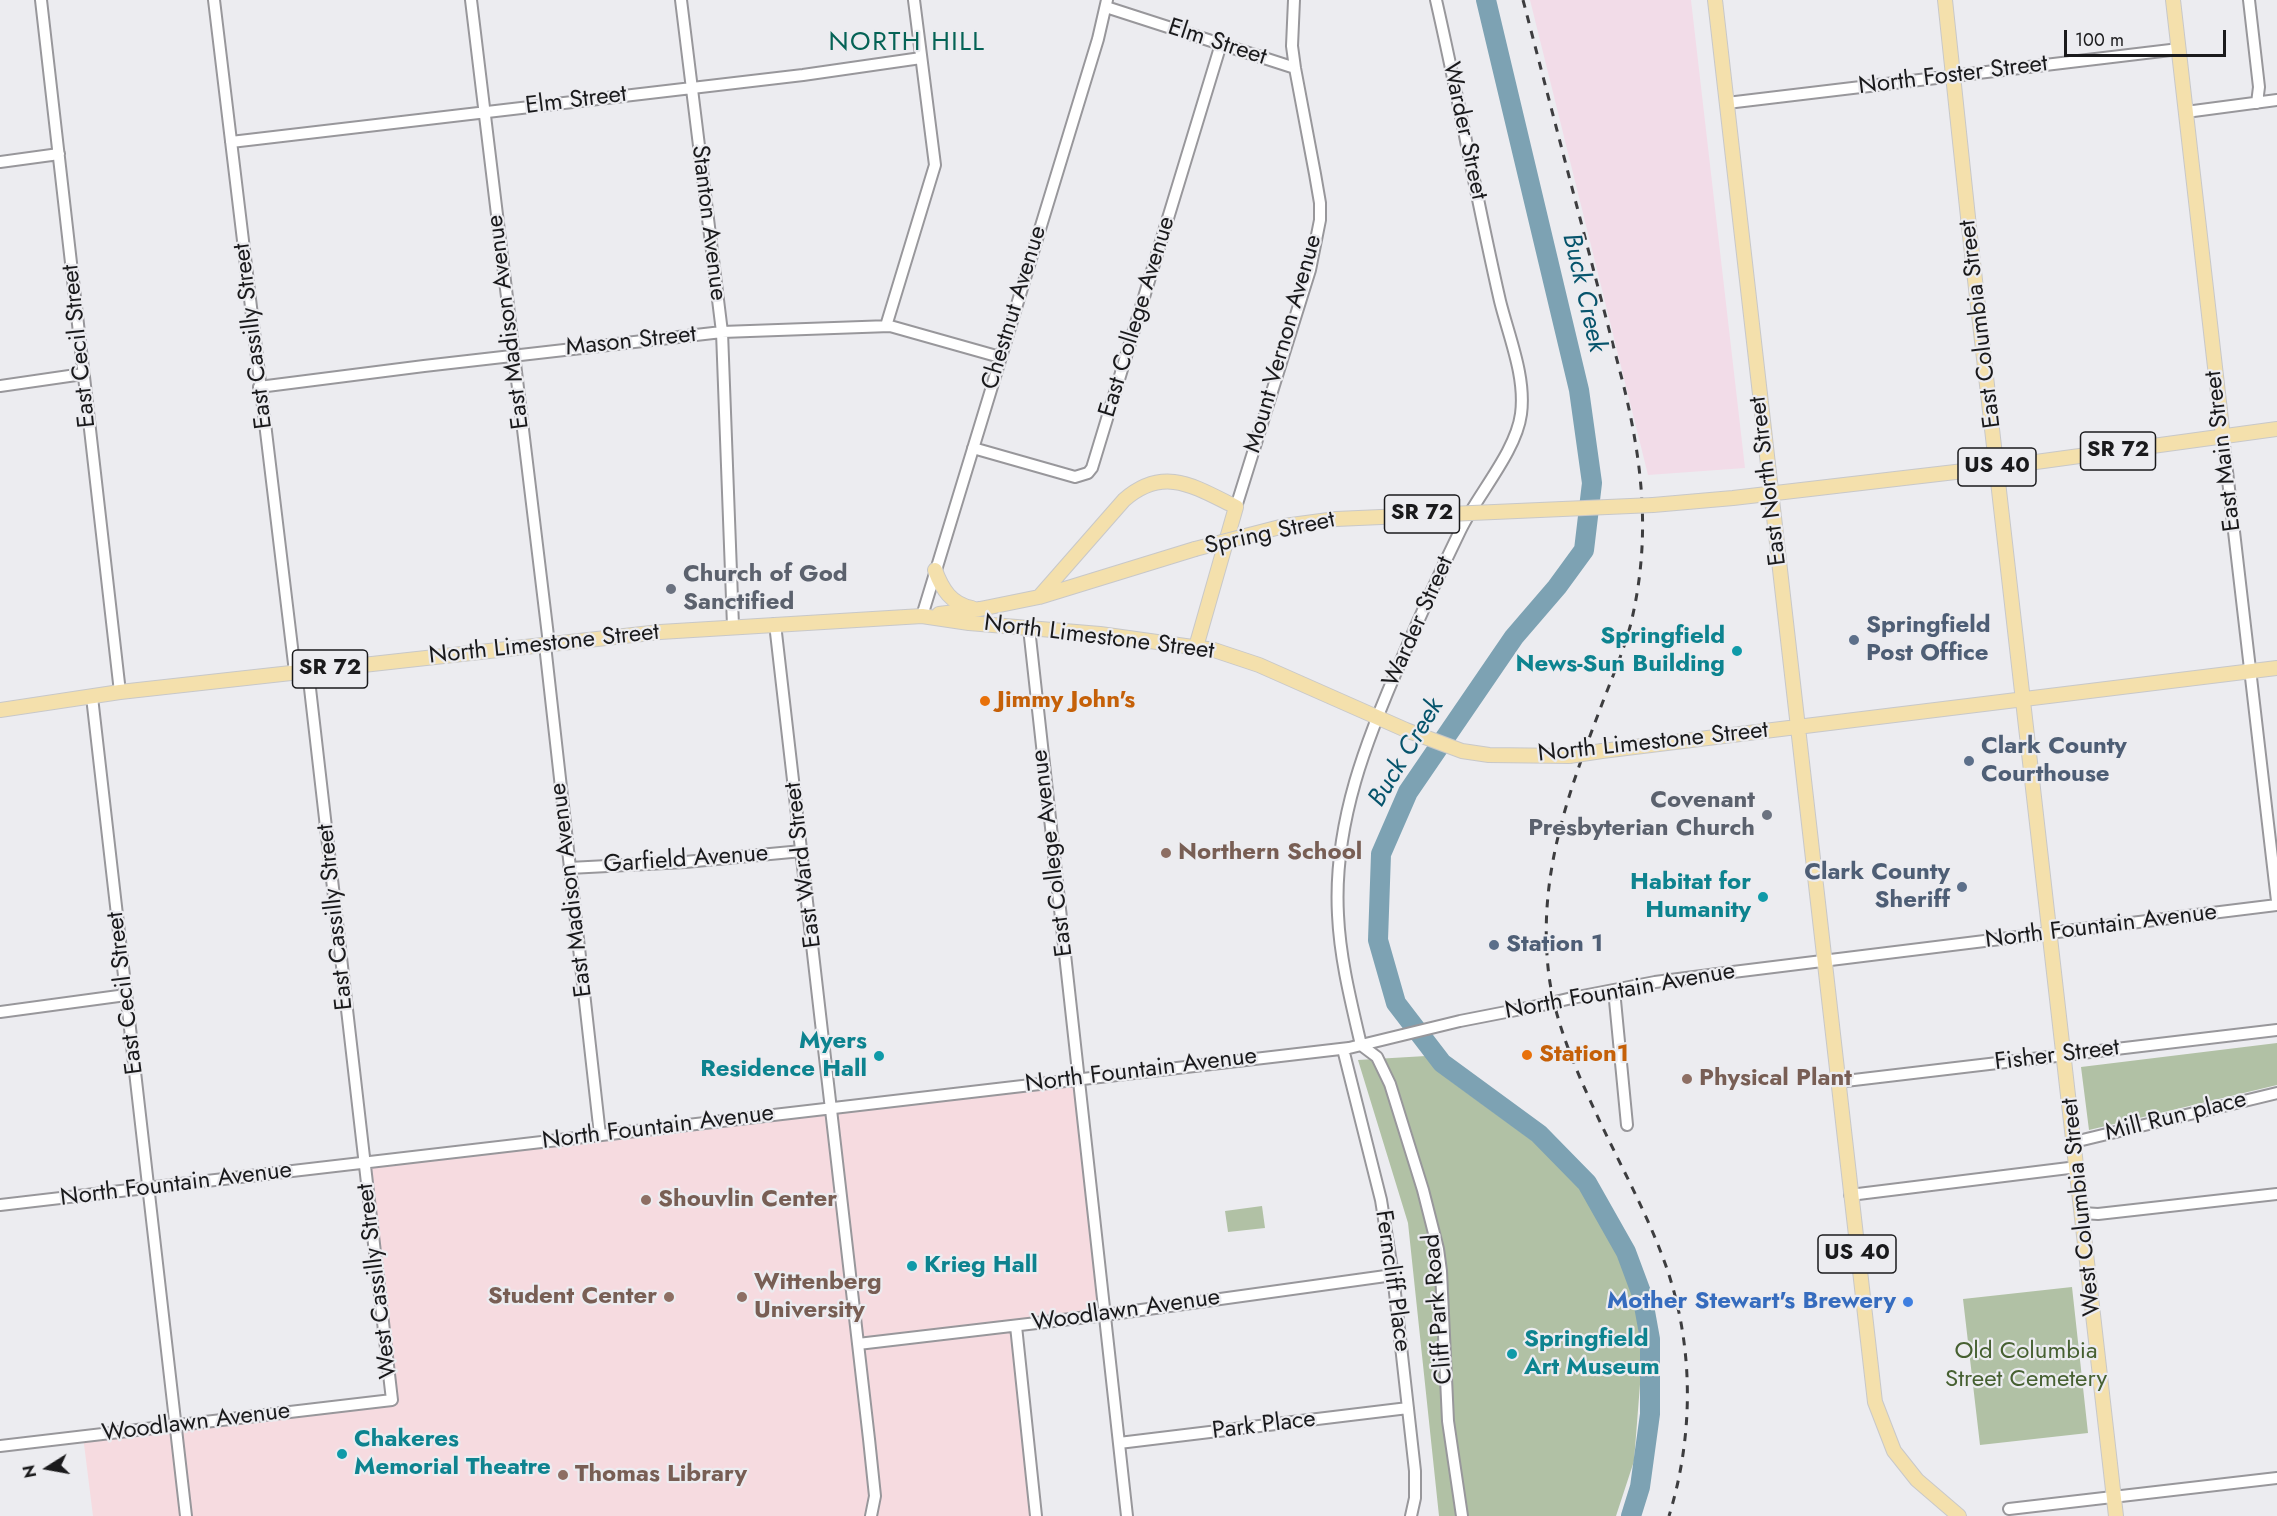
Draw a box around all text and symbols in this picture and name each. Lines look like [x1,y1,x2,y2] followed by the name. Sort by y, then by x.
[1164,14,1270,72] street label: Elm Street
[2067,18,2229,56] scale bar
[2075,27,2124,53] text: 100 m
[828,28,986,60] district label: NORTH HILL
[1857,50,2049,102] street label: North Foster Street
[1435,60,1493,202] street label: Warder Street
[524,80,628,122] street label: Elm Street
[684,144,732,302] street label: Stanton Avenue
[482,213,536,431] street label: East Madison Avenue
[1094,213,1182,421] street label: East College Avenue
[1954,218,2008,430] street label: East Columbia Street
[976,223,1054,393] street label: Chestnut Avenue
[1554,231,1612,355] water label: Buck Creek
[1239,232,1329,456] street label: Mount Vernon Avenue
[228,241,280,431] street label: East Cassilly Street
[57,263,103,429] street label: East Cecil Street
[564,321,698,363] street label: Mason Street
[2200,369,2248,533] street label: East Main Street
[1744,395,1794,567] street label: East North Street
[2080,432,2156,470] road number: SR 72
[1958,448,2036,486] road number: US 40
[1384,495,1460,533] road number: SR 72
[1202,506,1338,562] street label: Spring Street
[1377,552,1461,692] street label: Warder Street
[683,561,848,617] place label: Church of God Sanctified
[664,582,678,596] marker: Church of God Sanctified
[982,610,1216,666] street label: North Limestone Street
[1866,612,1991,668] place label: Springfield Post Office
[427,619,661,671] street label: North Limestone Street
[1516,623,1725,679] place label: Springfield News-Sun Building
[1847,633,1861,647] marker: Springfield Post Office
[1730,644,1744,658] marker: Springfield News-Sun Building
[292,650,368,688] road number: SR 72
[997,687,1135,715] place label: Jimmy John's
[1362,693,1452,813] water label: Buck Creek
[978,694,992,708] marker: Jimmy John's
[1536,717,1770,769] street label: North Limestone Street
[1981,733,2127,789] place label: Clark County Courthouse
[1026,748,1080,958] street label: East College Avenue
[1962,754,1976,768] marker: Clark County Courthouse
[545,781,599,999] street label: East Madison Avenue
[780,781,828,949] street label: East Ward Street
[1528,787,1755,843] place label: Covenant Presbyterian Church
[1760,808,1774,822] marker: Covenant Presbyterian Church
[312,823,360,1011] street label: East Cassilly Street
[1178,839,1362,867] place label: Northern School
[603,840,769,880] street label: Garfield Avenue
[1159,846,1173,860] marker: Northern School
[1804,859,1950,915] place label: Clark County Sheriff
[1630,869,1751,925] place label: Habitat for Humanity
[1955,880,1969,894] marker: Clark County Sheriff
[1756,890,1770,904] marker: Habitat for Humanity
[1984,898,2218,956] street label: North Fountain Avenue
[102,910,150,1076] street label: East Cecil Street
[1506,931,1603,959] place label: Station 1
[1487,938,1501,952] marker: Station 1
[1503,958,1737,1026] street label: North Fountain Avenue
[700,1028,867,1084] place label: Myers Residence Hall
[1993,1034,2121,1078] street label: Fisher Street
[1539,1041,1629,1069] place label: Station1
[1024,1042,1258,1100] street label: North Fountain Avenue
[1520,1048,1534,1062] marker: Station1
[872,1049,886,1063] marker: Myers Residence Hall
[1699,1065,1852,1093] place label: Physical Plant
[1680,1072,1694,1086] marker: Physical Plant
[2102,1086,2250,1148] street label: Mill Run place
[2056,1097,2108,1317] street label: West Columbia Street
[541,1099,775,1157] street label: North Fountain Avenue
[59,1156,293,1214] street label: North Fountain Avenue
[352,1182,404,1380] street label: West Cassilly Street
[658,1186,837,1214] place label: Shouvlin Center
[639,1193,653,1207] marker: Shouvlin Center
[1368,1208,1416,1354] street label: Ferncliff Place
[1418,1233,1460,1385] street label: Cliff Park Road
[1818,1235,1896,1273] road number: US 40
[924,1252,1038,1280] place label: Krieg Hall
[905,1259,919,1273] marker: Krieg Hall
[754,1269,882,1325] place label: Wittenberg University
[488,1283,657,1311] place label: Student Center
[1030,1284,1222,1338] street label: Woodlawn Avenue
[1607,1288,1896,1316] place label: Mother Stewart's Brewery
[662,1290,676,1304] marker: Student Center
[735,1290,749,1304] marker: Wittenberg University
[1901,1295,1915,1309] marker: Mother Stewart's Brewery
[1524,1326,1660,1382] place label: Springfield Art Museum
[1945,1338,2107,1394] park label: Old Columbia Street Cemetery
[1505,1347,1519,1361] marker: Springfield Art Museum
[100,1397,292,1449] street label: Woodlawn Avenue
[1211,1405,1317,1447] street label: Park Place
[354,1426,551,1482] place label: Chakeres Memorial Theatre
[18,1438,78,1498] north arrow
[335,1447,349,1461] marker: Chakeres Memorial Theatre
[575,1461,747,1489] place label: Thomas Library
[17,1463,42,1480] text: N
[556,1468,570,1482] marker: Thomas Library

